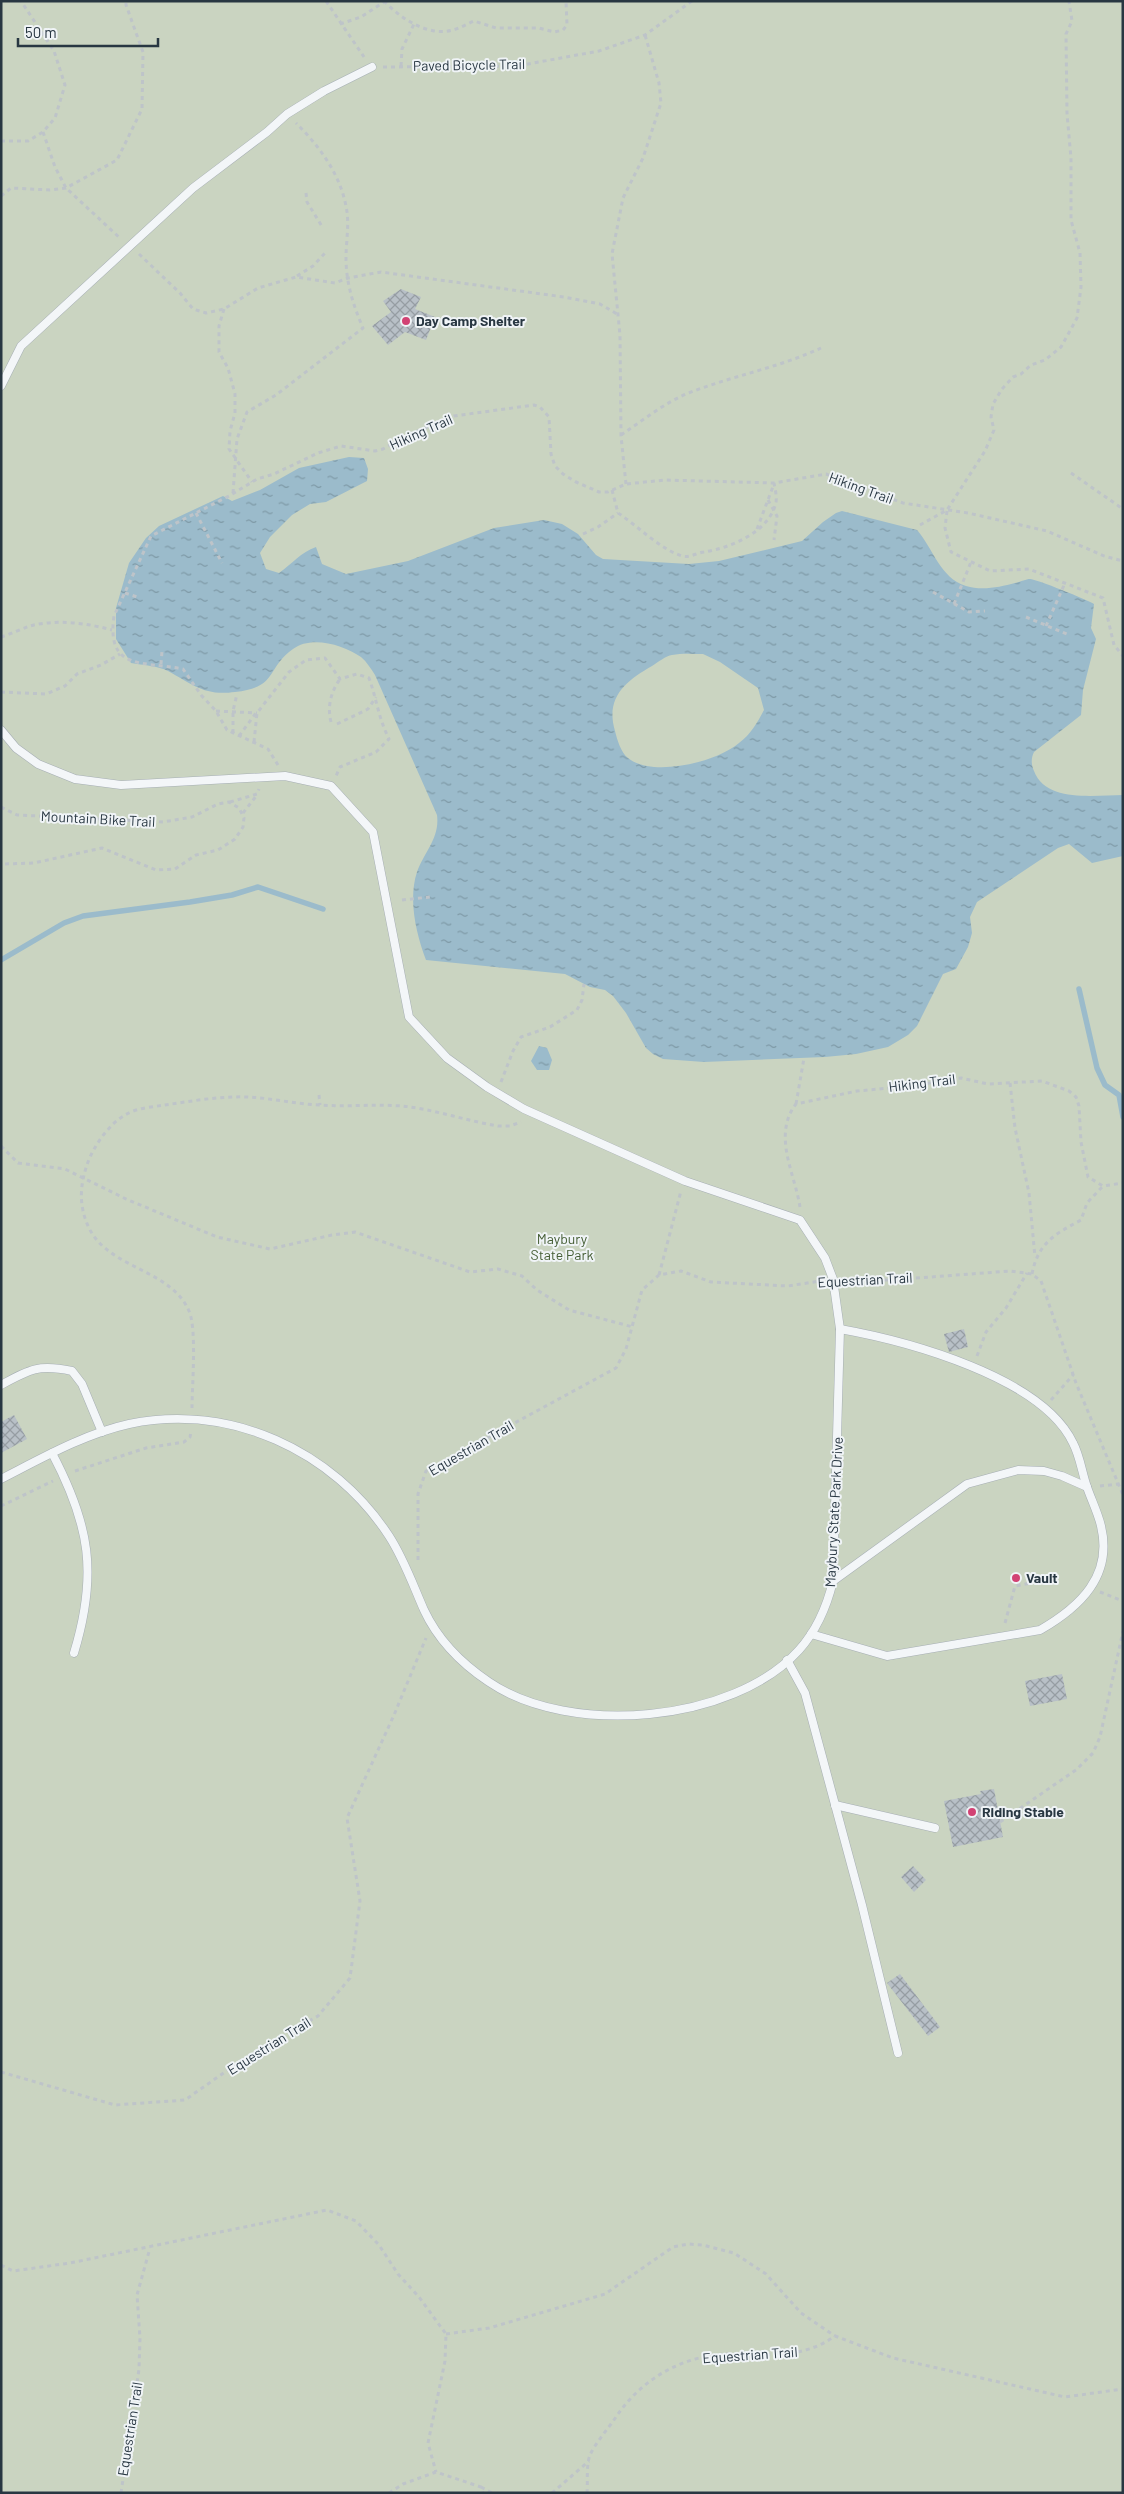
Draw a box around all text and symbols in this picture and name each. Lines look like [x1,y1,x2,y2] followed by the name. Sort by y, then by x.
[18,15,158,47] scale bar
[25,23,57,41] text: 50 m
[413,55,525,74] street label: Paved Bicycle Trail
[416,312,526,329] place label: Day Camp Shelter
[400,315,412,327] marker: Day Camp Shelter
[387,410,455,453] street label: Hiking Trail
[827,468,896,507] street label: Hiking Trail
[40,807,156,830] street label: Mountain Bike Trail
[887,1070,956,1095] street label: Hiking Trail
[530,1230,594,1263] park label: Maybury State Park
[817,1269,913,1290] street label: Equestrian Trail
[425,1416,516,1479] street label: Equestrian Trail
[821,1436,846,1588] street label: Maybury State Park Drive
[1026,1569,1058,1586] place label: Vault
[1010,1572,1022,1584] marker: Vault
[982,1803,1064,1820] place label: Riding Stable
[966,1806,978,1818] marker: Riding Stable
[224,2013,314,2078] street label: Equestrian Trail
[702,2343,798,2366] street label: Equestrian Trail
[114,2381,145,2477] street label: Equestrian Trail

